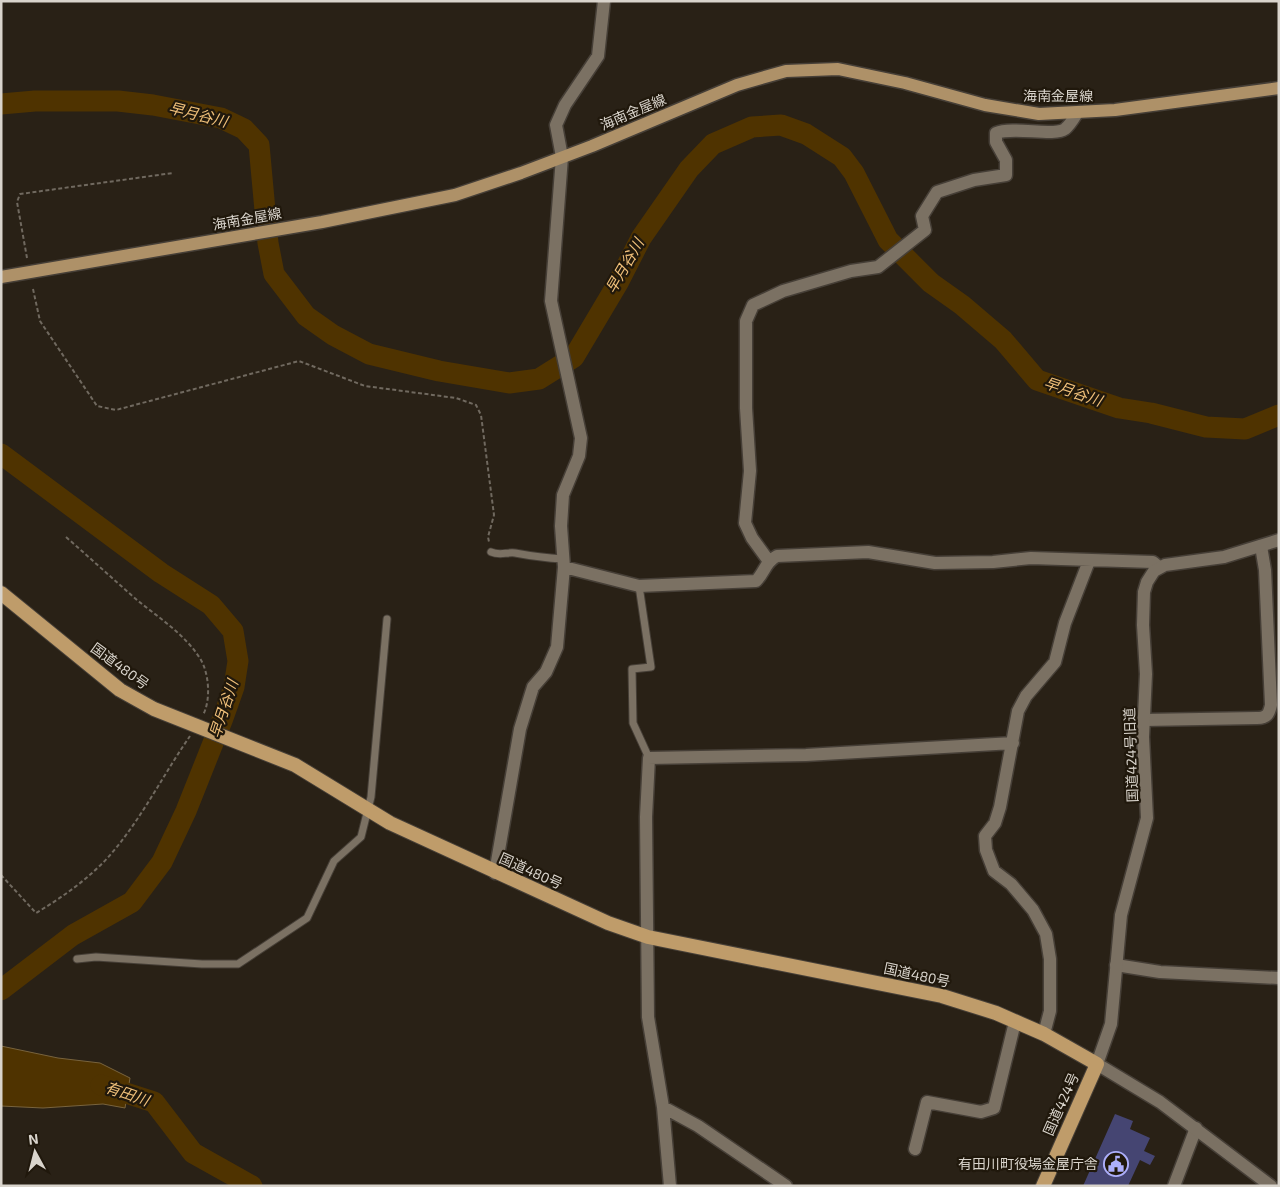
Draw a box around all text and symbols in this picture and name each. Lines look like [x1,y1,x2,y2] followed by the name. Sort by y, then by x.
[1023,87,1093,104] street label: 海南金屋線
[597,90,668,133] street label: 海南金屋線
[167,98,231,131] water label: 早月谷川
[211,204,283,233] street label: 海南金屋線
[601,233,648,296] water label: 早月谷川
[1042,373,1107,410] water label: 早月谷川
[88,639,153,692] street label: 国道480号
[205,675,241,740] water label: 早月谷川
[1120,707,1141,803] street label: 国道424号旧道
[497,849,566,892] street label: 国道480号
[882,959,952,990] street label: 国道480号
[1039,1070,1082,1138] street label: 国道424号
[103,1077,153,1110] water label: 有田川
[10,1127,60,1177] north arrow
[27,1130,39,1148] text: N
[1103,1151,1129,1177] public building icon: 有田川町役場金屋庁舎
[958,1155,1098,1172] place label: 有田川町役場金屋庁舎

